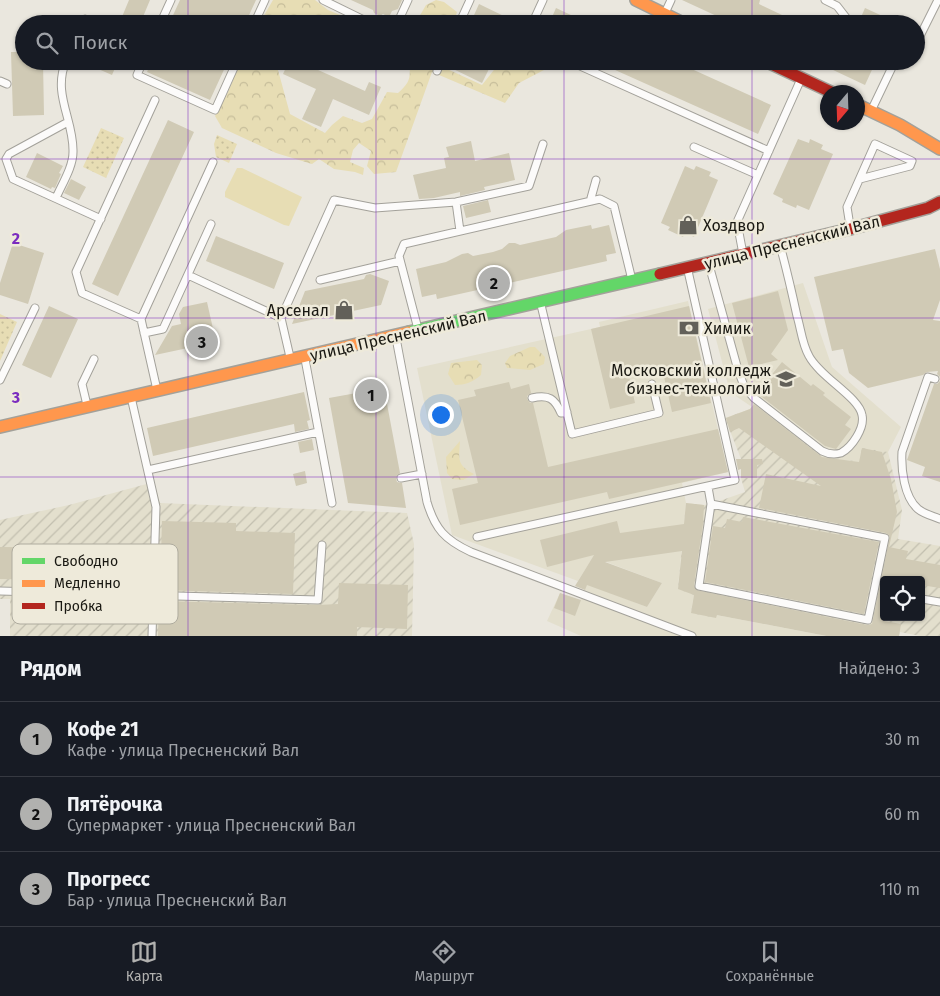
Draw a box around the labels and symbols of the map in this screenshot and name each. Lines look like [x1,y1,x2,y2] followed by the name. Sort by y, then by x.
[820,85,865,130] north arrow
[702,211,882,274] street label: улица Пресненский Вал
[677,214,699,236] shop icon: Хоздвор
[703,216,765,235] place label: Хоздвор
[12,229,20,248] text: 2
[478,264,510,302] pin: 2
[333,299,355,321] shop icon: Арсенал
[267,301,329,320] place label: Арсенал
[308,306,488,365] street label: улица Пресненский Вал
[678,317,700,339] bank icon: Химик
[704,319,752,338] place label: Химик
[186,323,218,361] pin: 3
[611,361,771,398] place label: Московский колледж бизнес-технологий
[775,368,797,390] school or university icon: Московский колледж бизнес-технологий
[355,376,387,414] pin: 1
[11,388,20,407] text: 3
[428,402,454,428] your location
[12,544,178,624] legend
[54,553,118,570] text: Свободно
[54,575,121,592] text: Медленно
[54,598,103,615] text: Пробка

